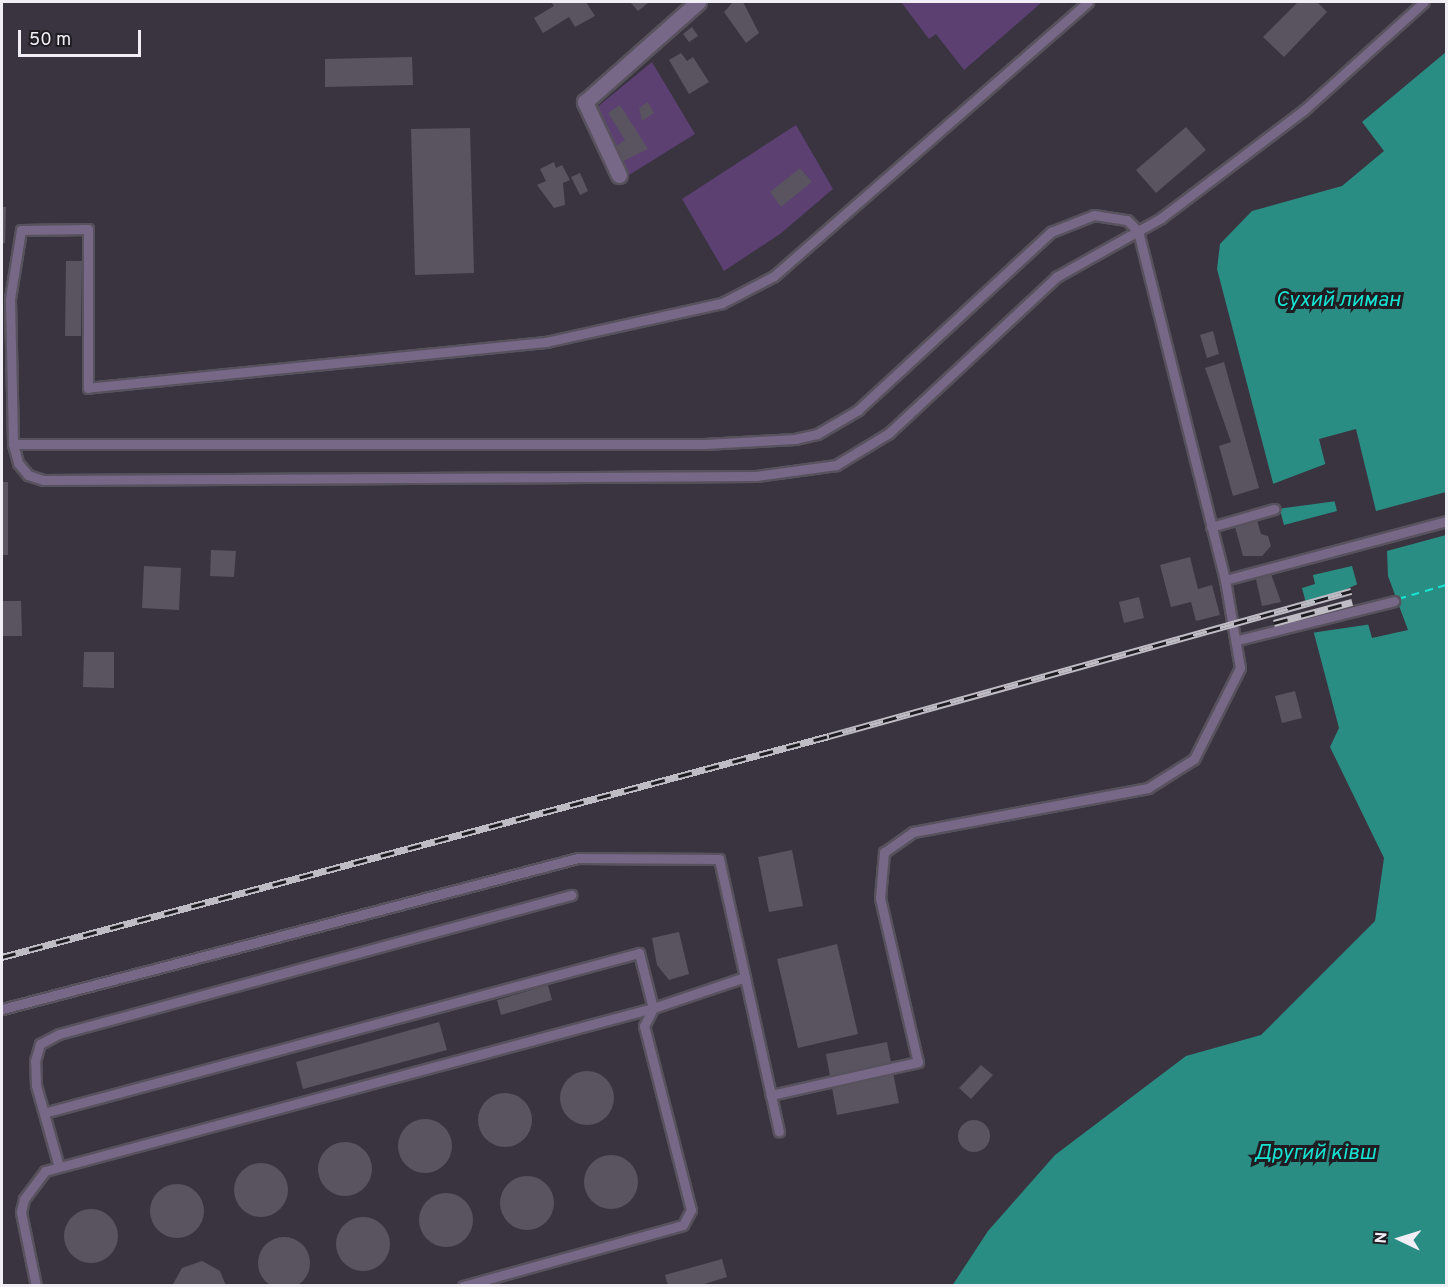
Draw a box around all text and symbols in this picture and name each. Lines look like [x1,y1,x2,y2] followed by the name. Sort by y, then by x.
[21,18,144,56] scale bar
[29,29,71,52] text: 50 m
[1276,288,1400,314] water label: Сухий лиман
[1254,1141,1376,1167] water label: Другий ківш
[1370,1209,1430,1269] north arrow
[1372,1231,1392,1244] text: N

